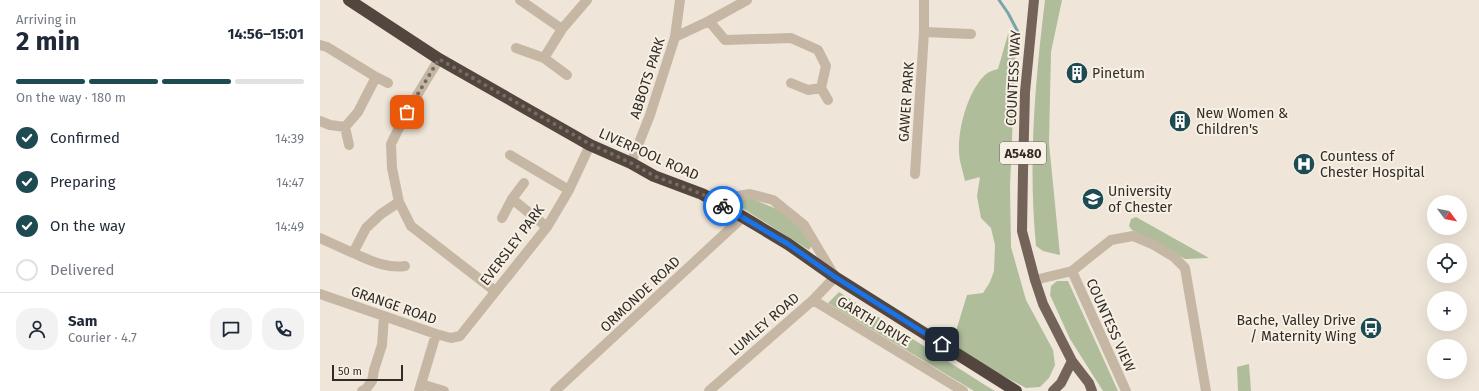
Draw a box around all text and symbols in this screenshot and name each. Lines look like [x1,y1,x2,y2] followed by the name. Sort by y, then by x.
[16,12,76,27] text: Arriving in
[228,25,304,43] text: 14:56–15:01
[16,26,80,57] text: 2 min
[1002,29,1025,126] street label: COUNTESS WAY
[626,35,669,121] street label: ABBOTS PARK
[1064,60,1090,86] building icon: Pinetum
[895,61,918,143] street label: GAWER PARK
[1092,65,1145,82] place label: Pinetum
[16,90,126,105] text: On the way · 180 m
[390,95,424,129] pin
[396,101,418,123] icon: bag
[1196,105,1288,138] place label: New Women & Children's
[1167,108,1193,134] building icon: New Women & Children's
[596,125,702,184] street label: LIVERPOOL ROAD
[16,127,38,149] icon: check
[50,129,120,147] text: Confirmed
[275,131,304,146] text: 14:39
[1000,142,1046,164] road number: A5480
[1320,148,1425,181] place label: Countess of Chester Hospital
[1291,151,1317,177] hospital icon: Countess of Chester Hospital
[16,171,38,193] icon: check
[50,173,115,191] text: Preparing
[276,175,304,190] text: 14:47
[1108,183,1173,216] place label: University of Chester
[703,186,743,226] courier
[1080,186,1106,212] school or university icon: University of Chester
[712,195,734,217] icon: bike
[1427,195,1467,235] north arrow
[1427,195,1467,379] map controls
[477,201,549,289] street label: EVERSLEY PARK
[16,215,38,237] icon: check
[50,217,125,235] text: On the way
[275,219,304,234] text: 14:49
[1427,243,1467,283] button: locate
[597,253,684,336] street label: ORMONDE ROAD
[50,261,114,279] text: Delivered
[1082,276,1139,375] street label: COUNTESS VIEW
[349,283,439,328] street label: GRANGE ROAD
[726,289,803,360] street label: LUMLEY ROAD
[1427,291,1467,331] button: +
[834,293,913,350] street label: GARTH DRIVE
[16,308,58,350] button: person
[210,308,252,350] button: chat
[262,308,304,350] button: phone
[68,312,97,330] text: Sam
[1237,312,1357,345] place label: Bache, Valley Drive / Maternity Wing
[1358,315,1384,341] bus stop icon: Bache, Valley Drive / Maternity Wing
[925,327,959,361] pin
[68,330,137,345] text: Courier · 4.7
[931,333,953,355] icon: home
[1427,339,1467,379] button: −
[332,363,403,382] scale bar
[338,365,362,378] text: 50 m

